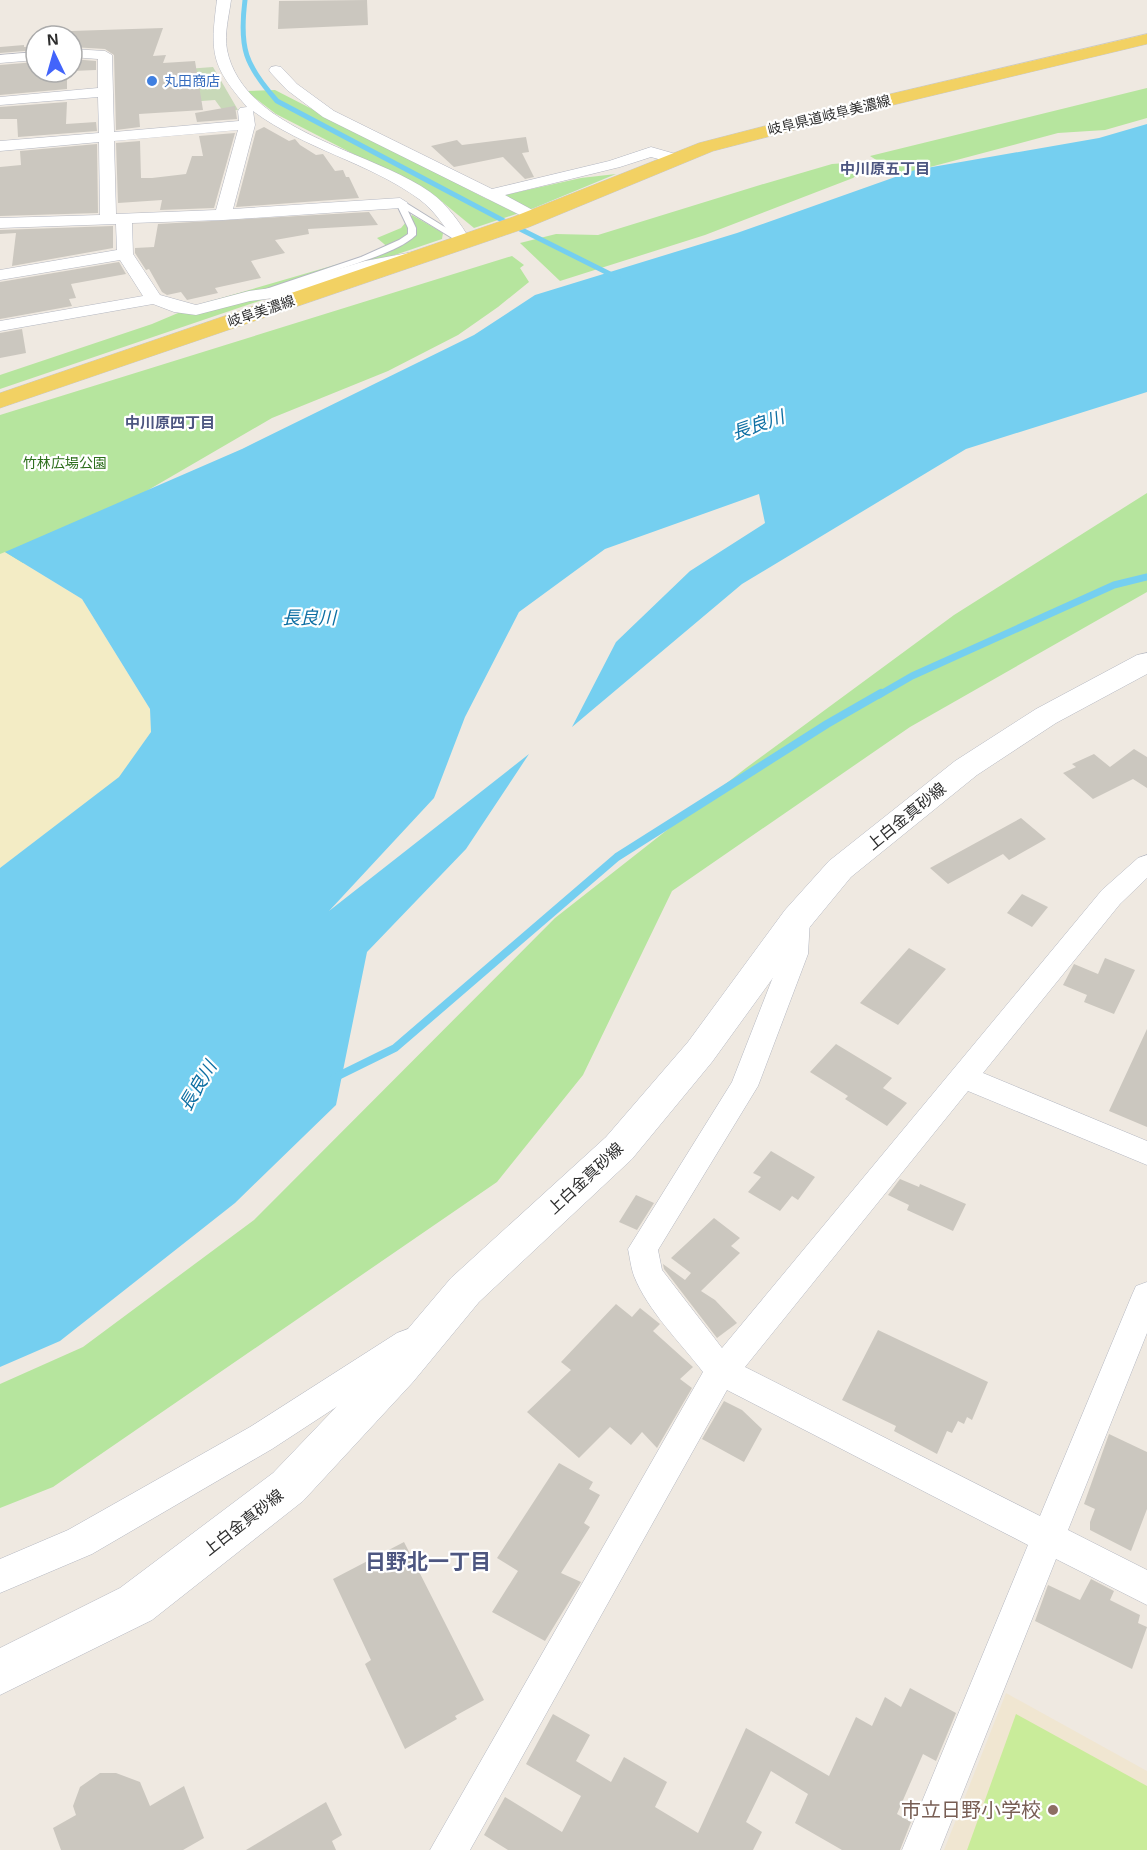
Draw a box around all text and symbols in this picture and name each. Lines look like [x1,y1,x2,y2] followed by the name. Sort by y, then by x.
[24,24,84,84] north arrow
[46,31,59,49] text: N
[164,73,220,89] place label: 丸田商店
[145,74,159,88] marker: 丸田商店
[766,92,892,138] street label: 岐阜県道岐阜美濃線
[840,160,930,177] district label: 中川原五丁目
[225,292,297,330] street label: 岐阜美濃線
[729,406,789,443] water label: 長良川
[125,414,215,431] district label: 中川原四丁目
[23,455,107,471] park label: 竹林広場公園
[282,608,338,628] water label: 長良川
[864,780,949,853] street label: 上白金真砂線
[176,1056,222,1114] water label: 長良川
[544,1139,626,1217] street label: 上白金真砂線
[200,1486,286,1559] street label: 上白金真砂線
[365,1550,491,1573] district label: 日野北一丁目
[901,1799,1041,1821] place label: 市立日野小学校
[1046,1803,1060,1817] marker: 市立日野小学校

